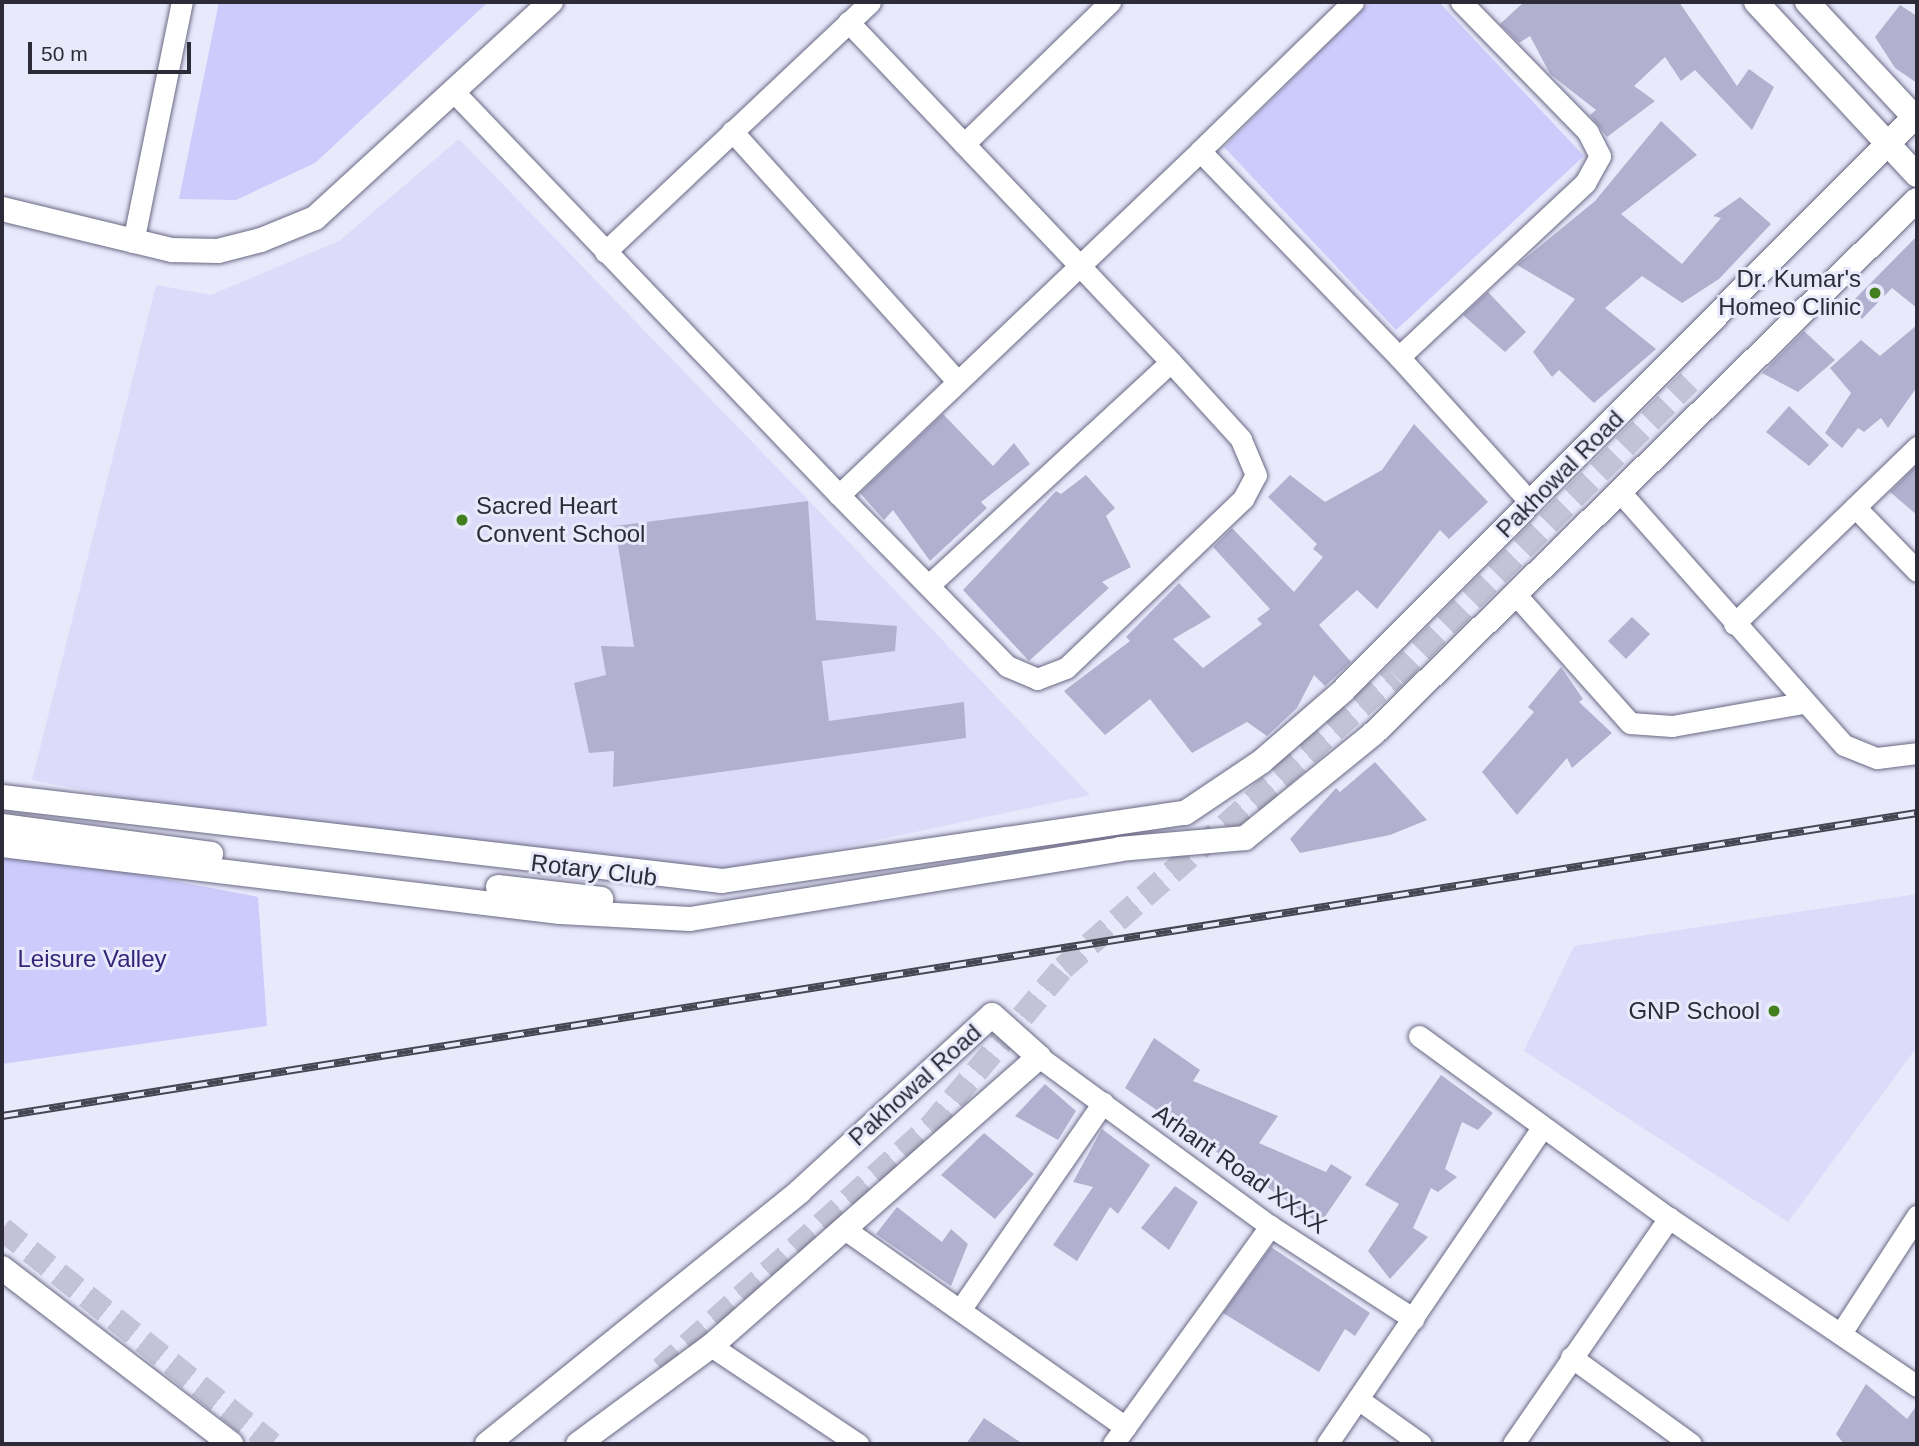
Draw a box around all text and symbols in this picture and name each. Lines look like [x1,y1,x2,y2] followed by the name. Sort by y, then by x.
[32,28,194,72] scale bar
[41,42,88,65] text: 50 m
[1718,265,1861,321] place label: Dr. Kumar's Homeo Clinic
[1867,285,1883,301] marker: Dr. Kumar's Homeo Clinic
[1490,404,1630,544] street label: Pakhowal Road
[476,492,645,548] place label: Sacred Heart Convent School
[454,512,470,528] marker: Sacred Heart Convent School
[529,848,659,892] street label: Rotary Club
[18,945,166,973] park label: Leisure Valley
[1628,997,1760,1025] place label: GNP School
[1766,1003,1782,1019] marker: GNP School
[843,1018,987,1152] street label: Pakhowal Road
[1148,1098,1332,1240] street label: Arhant Road XXXX

